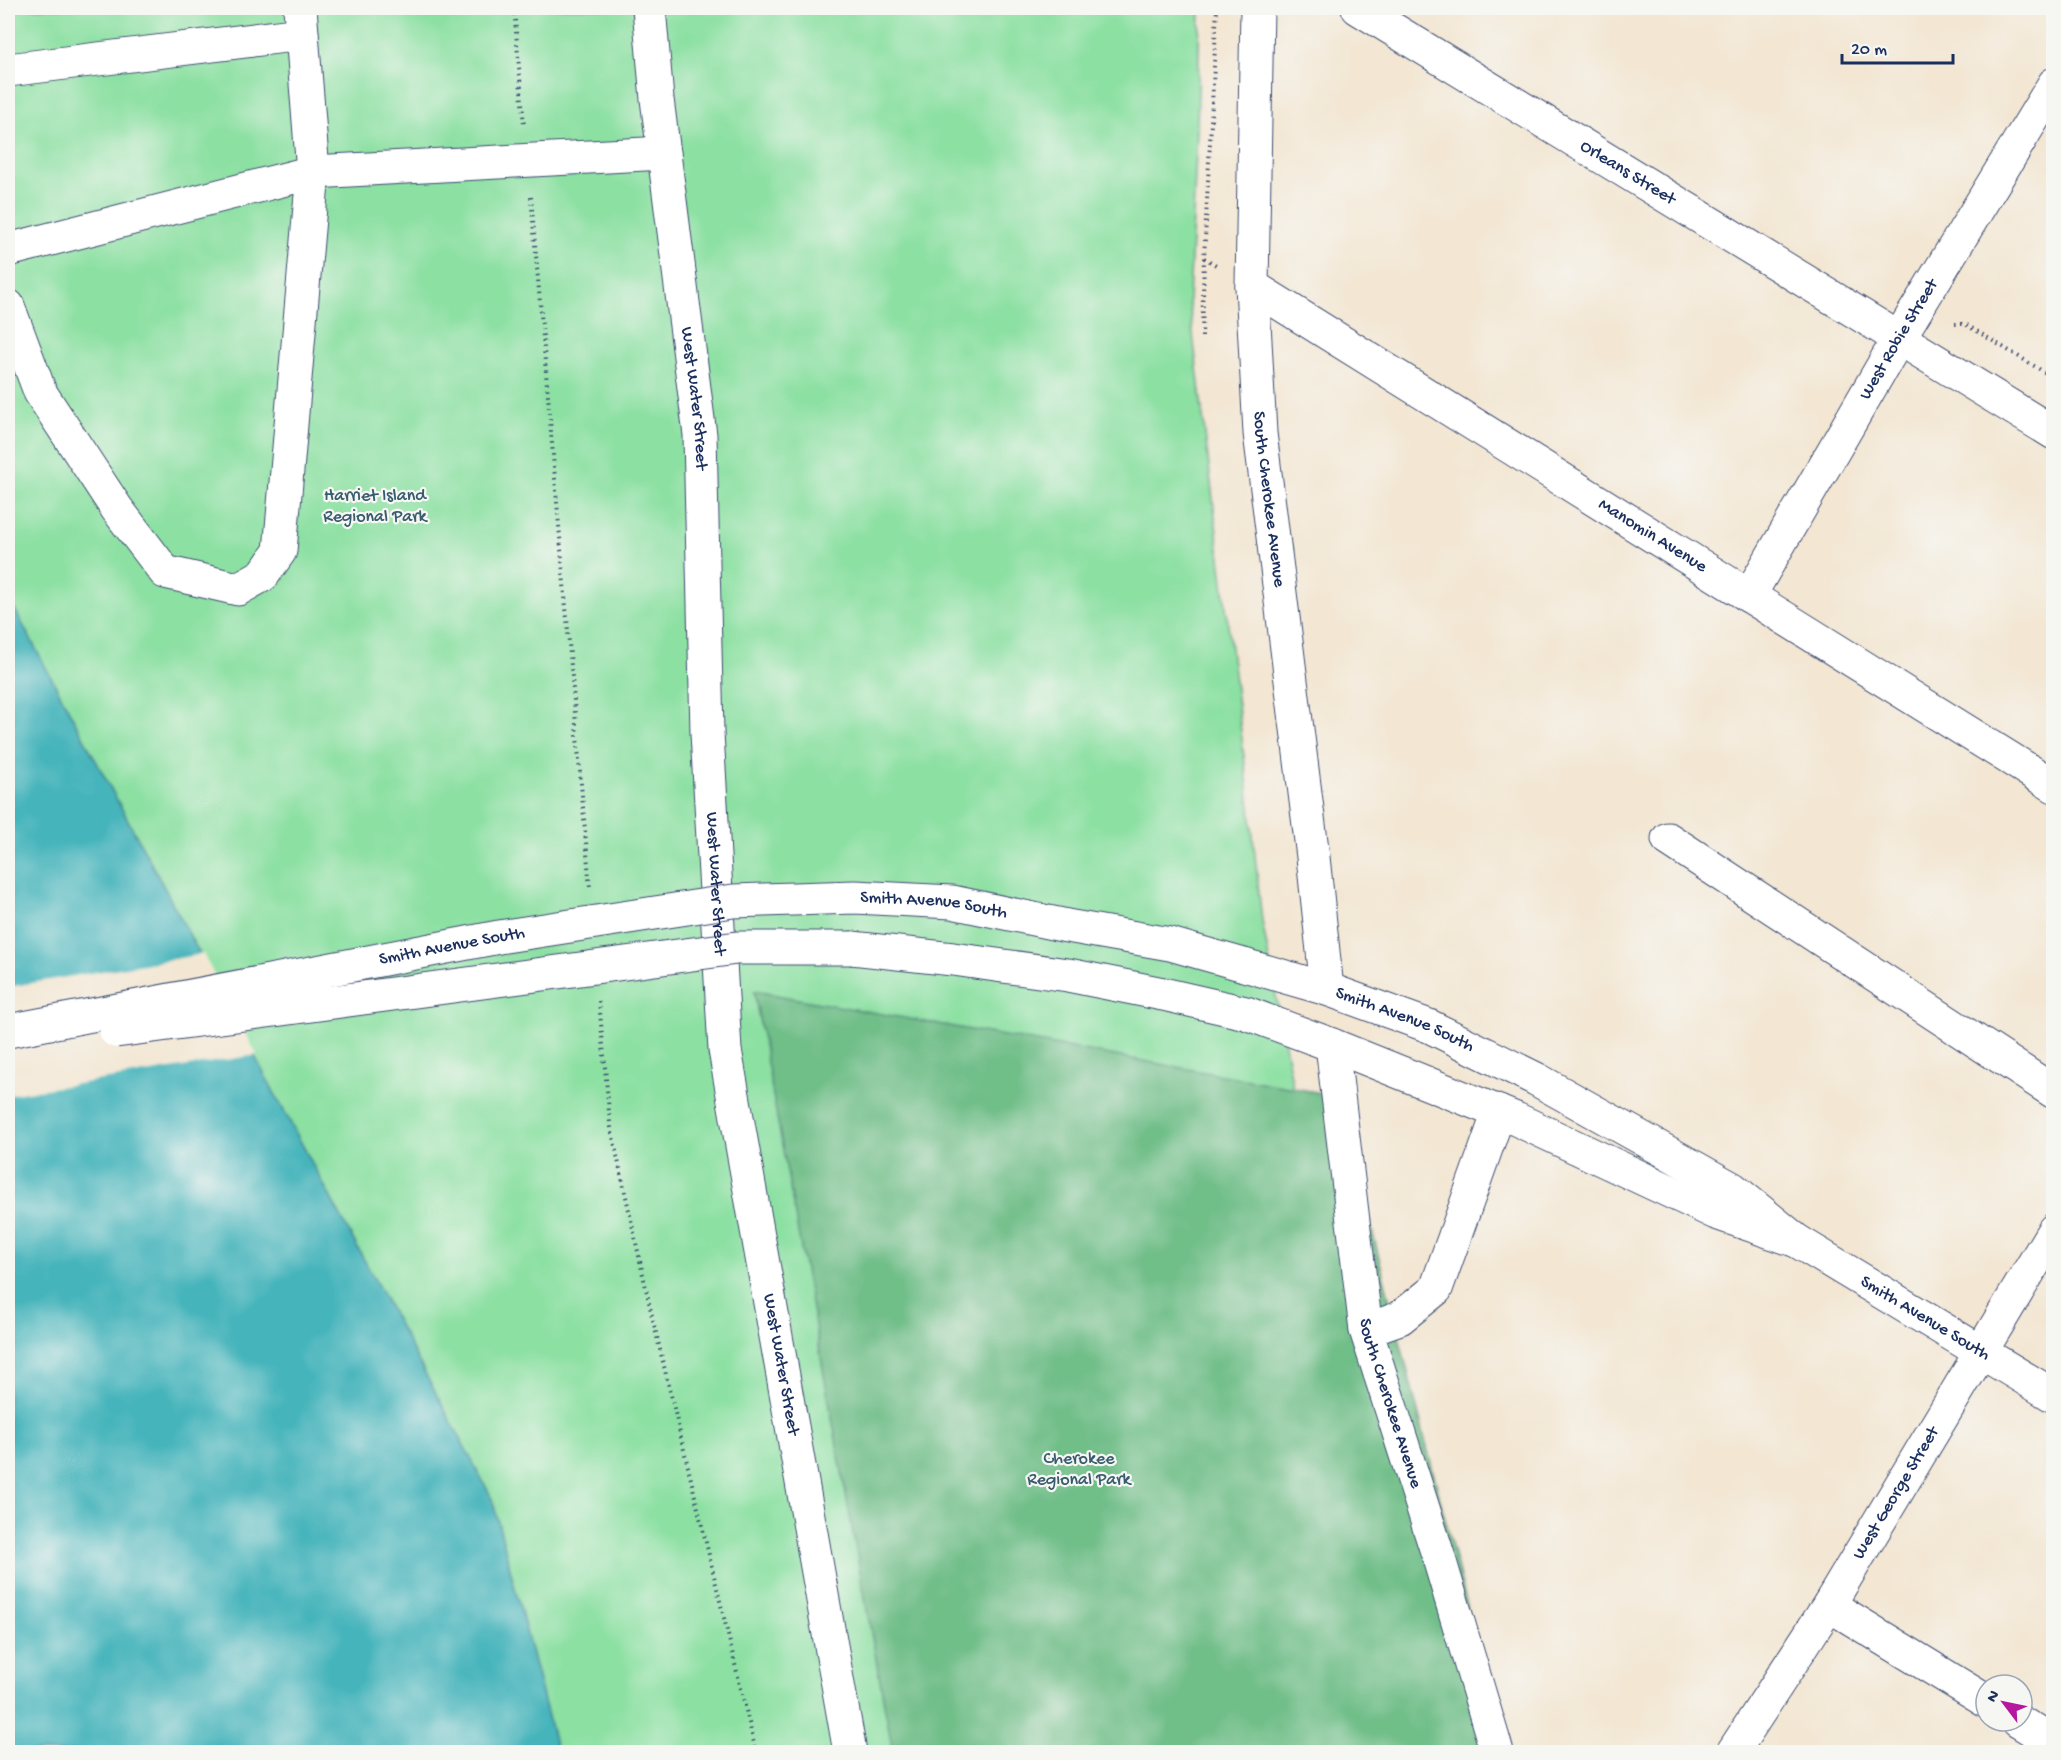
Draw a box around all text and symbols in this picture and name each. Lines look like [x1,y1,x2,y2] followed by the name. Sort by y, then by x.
[1842,27,1953,65] scale bar
[1851,40,1887,61] text: 20 m
[1576,136,1681,211] street label: Orleans Street
[1855,274,1944,404] street label: West Robie Street
[676,326,711,472] street label: West Water Street
[1248,411,1290,589] street label: South Cherokee Avenue
[323,486,429,528] park label: Harriet Island Regional Park
[1594,494,1711,578] street label: Manomin Avenue
[701,811,730,957] street label: West Water Street
[860,887,1009,924] street label: Smith Avenue South
[377,923,527,970] street label: Smith Avenue South
[1332,982,1478,1057] street label: Smith Avenue South
[1856,1271,1994,1366] street label: Smith Avenue South
[758,1292,804,1438] street label: West Water Street
[1354,1317,1427,1491] street label: South Cherokee Avenue
[1848,1422,1945,1563] street label: West George Street
[1027,1449,1133,1491] park label: Cherokee Regional Park
[1974,1673,2034,1733] north arrow
[1983,1687,2005,1706] text: N

